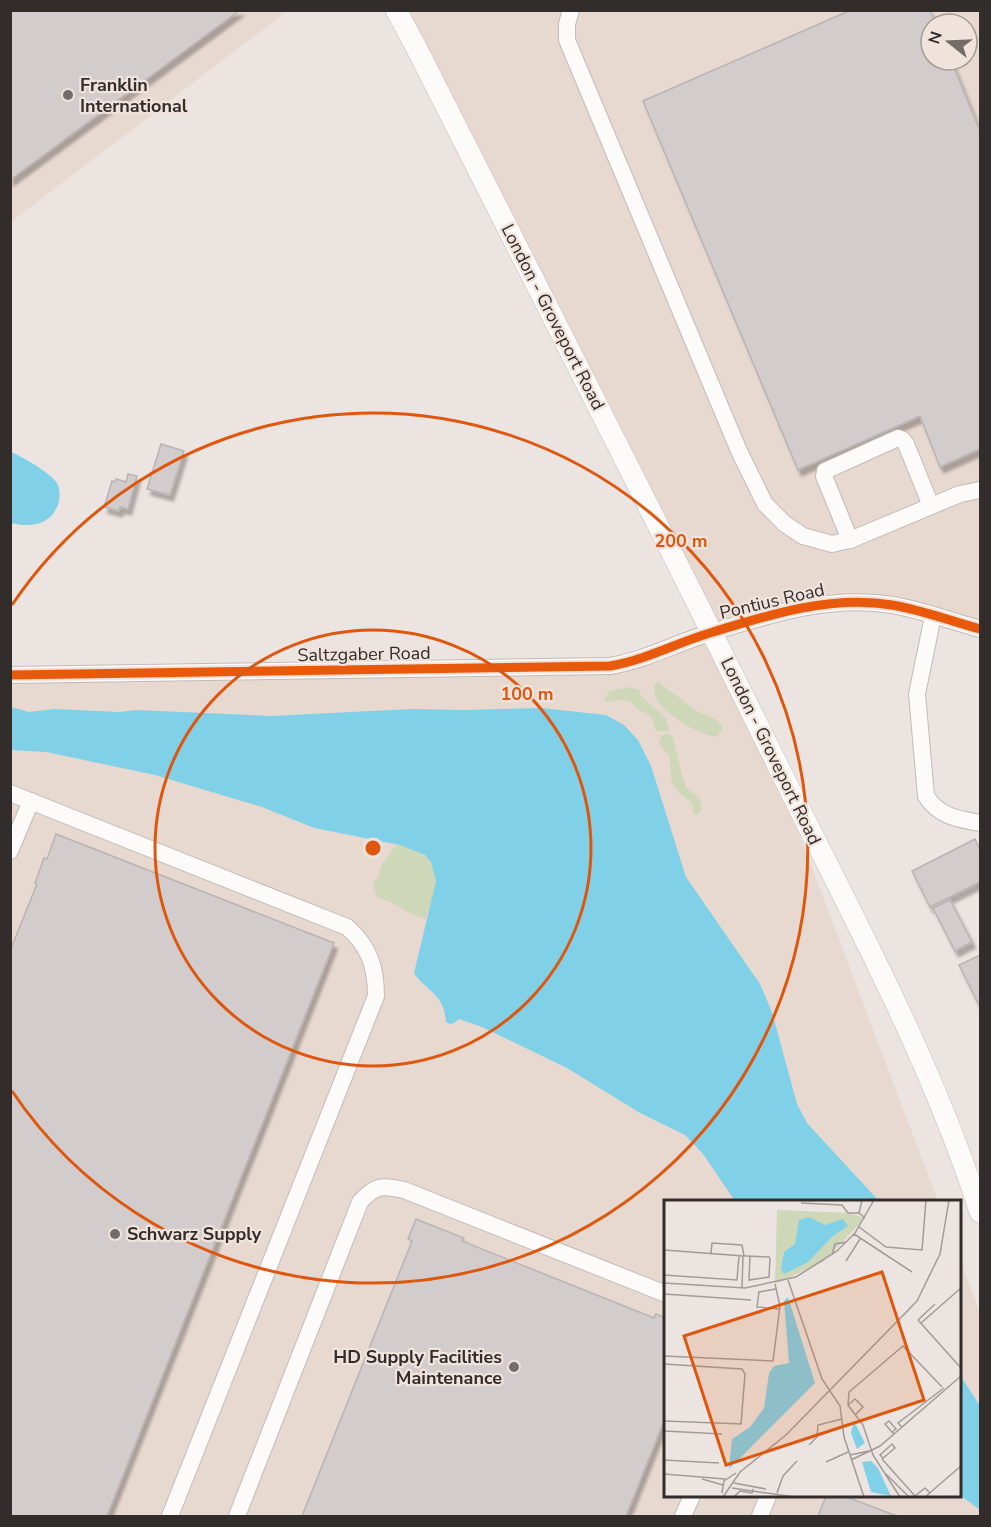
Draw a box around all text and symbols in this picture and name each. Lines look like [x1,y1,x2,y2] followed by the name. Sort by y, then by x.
[919,12,979,72] north arrow
[923,29,948,47] text: N
[80,73,188,118] place label: Franklin International
[61,88,75,102] marker: Franklin International
[496,220,610,414] street label: London - Groveport Road
[654,529,708,553] text: 200 m
[717,577,827,625] street label: Pontius Road
[297,641,431,667] street label: Saltzgaber Road
[715,653,827,849] street label: London - Groveport Road
[500,682,554,706] text: 100 m
[363,838,383,858] centre of rings
[664,1200,961,1497] inset map
[127,1222,262,1246] place label: Schwarz Supply
[108,1227,122,1241] marker: Schwarz Supply
[333,1345,502,1390] place label: HD Supply Facilities Maintenance
[507,1360,521,1374] marker: HD Supply Facilities Maintenance

